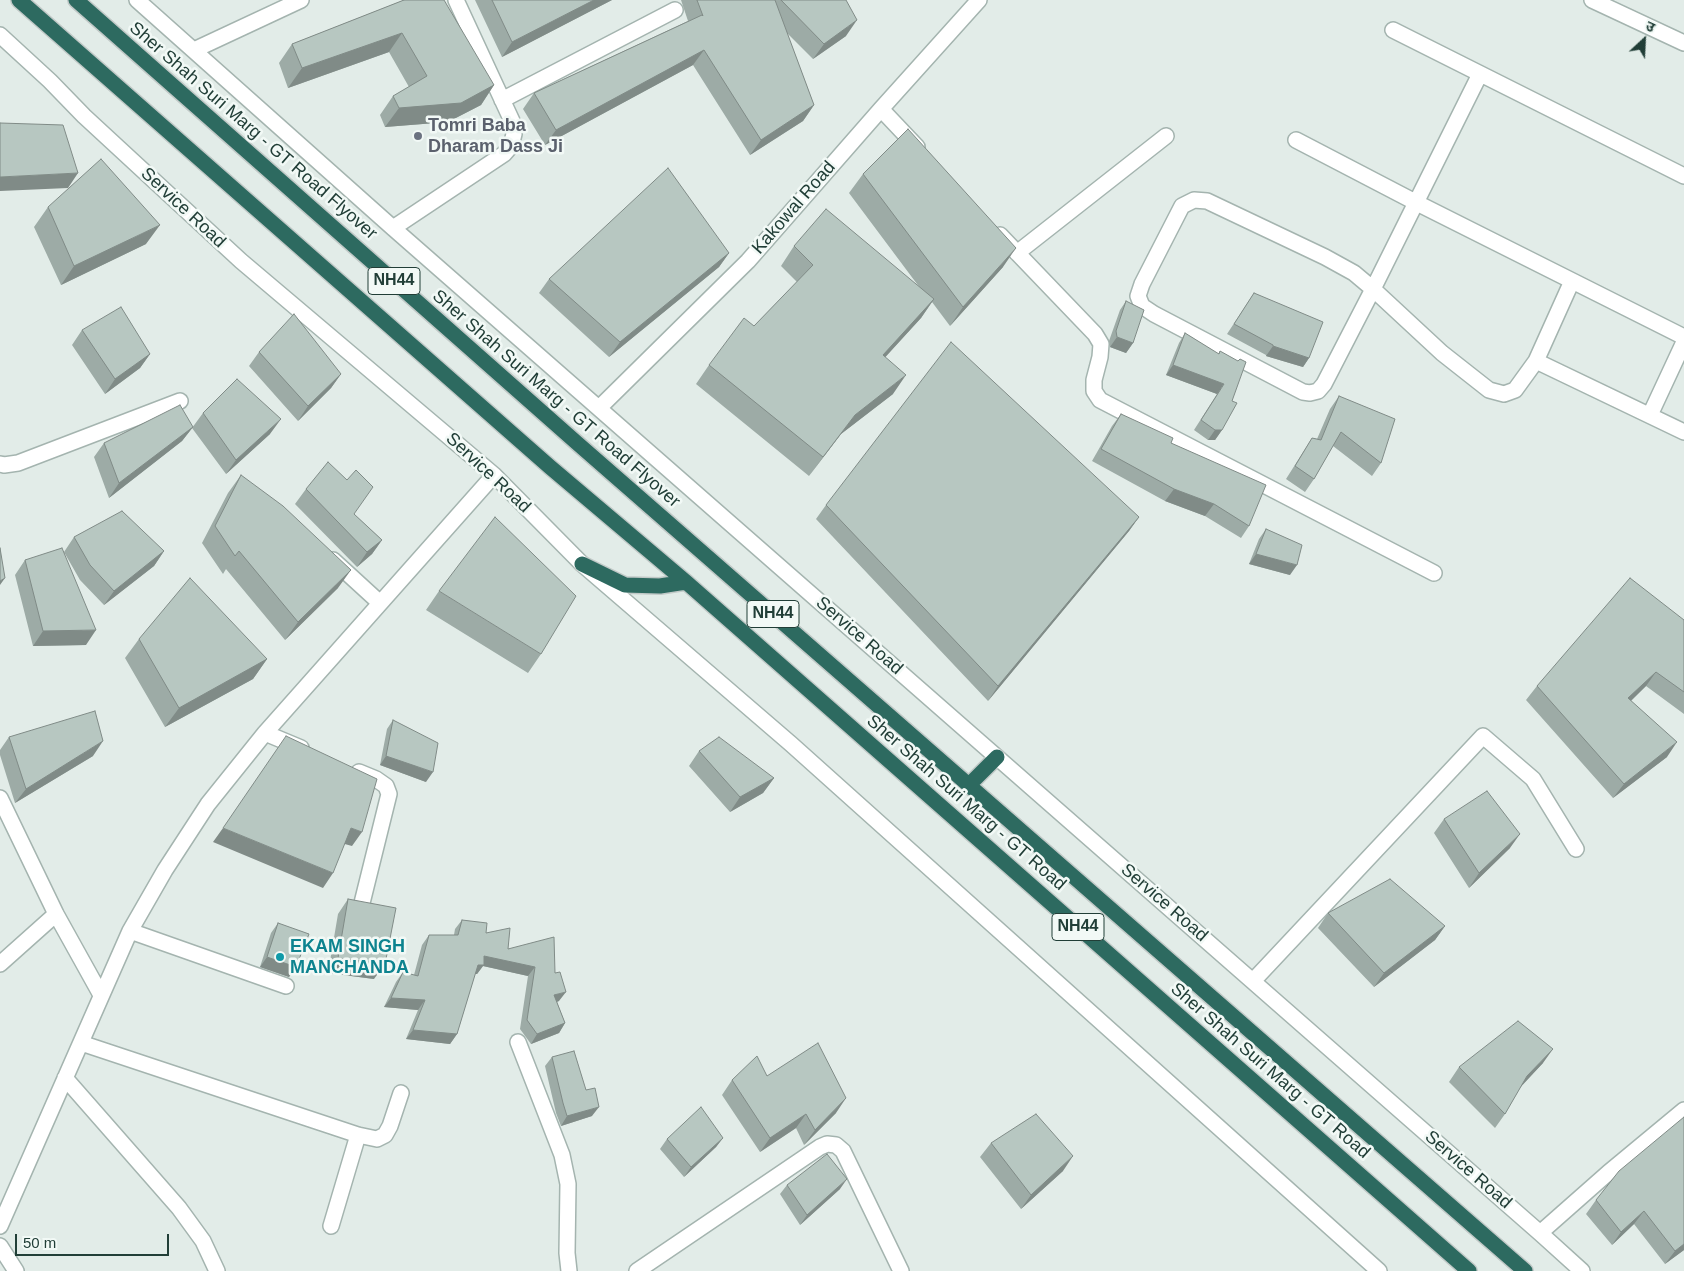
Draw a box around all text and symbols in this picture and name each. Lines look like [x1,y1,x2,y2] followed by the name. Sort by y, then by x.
[1619,15,1669,65] north arrow
[1643,17,1657,35] text: उ
[125,18,381,244] street label: Sher Shah Suri Marg - GT Road Flyover
[428,115,563,158] place label: Tomri Baba Dharam Dass Ji
[412,130,424,142] marker: Tomri Baba Dharam Dass Ji
[748,157,840,259] street label: Kakowal Road
[136,163,230,253] street label: Service Road
[368,268,420,294] road number: NH44
[428,286,684,512] street label: Sher Shah Suri Marg - GT Road Flyover
[441,428,535,518] street label: Service Road
[811,592,907,680] street label: Service Road
[747,600,799,628] road number: NH44
[862,711,1070,895] street label: Sher Shah Suri Marg - GT Road
[1116,859,1212,947] street label: Service Road
[1052,914,1104,940] road number: NH44
[290,936,409,979] place label: EKAM SINGH MANCHANDA
[274,951,286,963] marker: EKAM SINGH MANCHANDA
[1166,979,1374,1163] street label: Sher Shah Suri Marg - GT Road
[1420,1126,1516,1214] street label: Service Road
[18,1224,171,1256] scale bar
[23,1234,56,1251] text: 50 m

